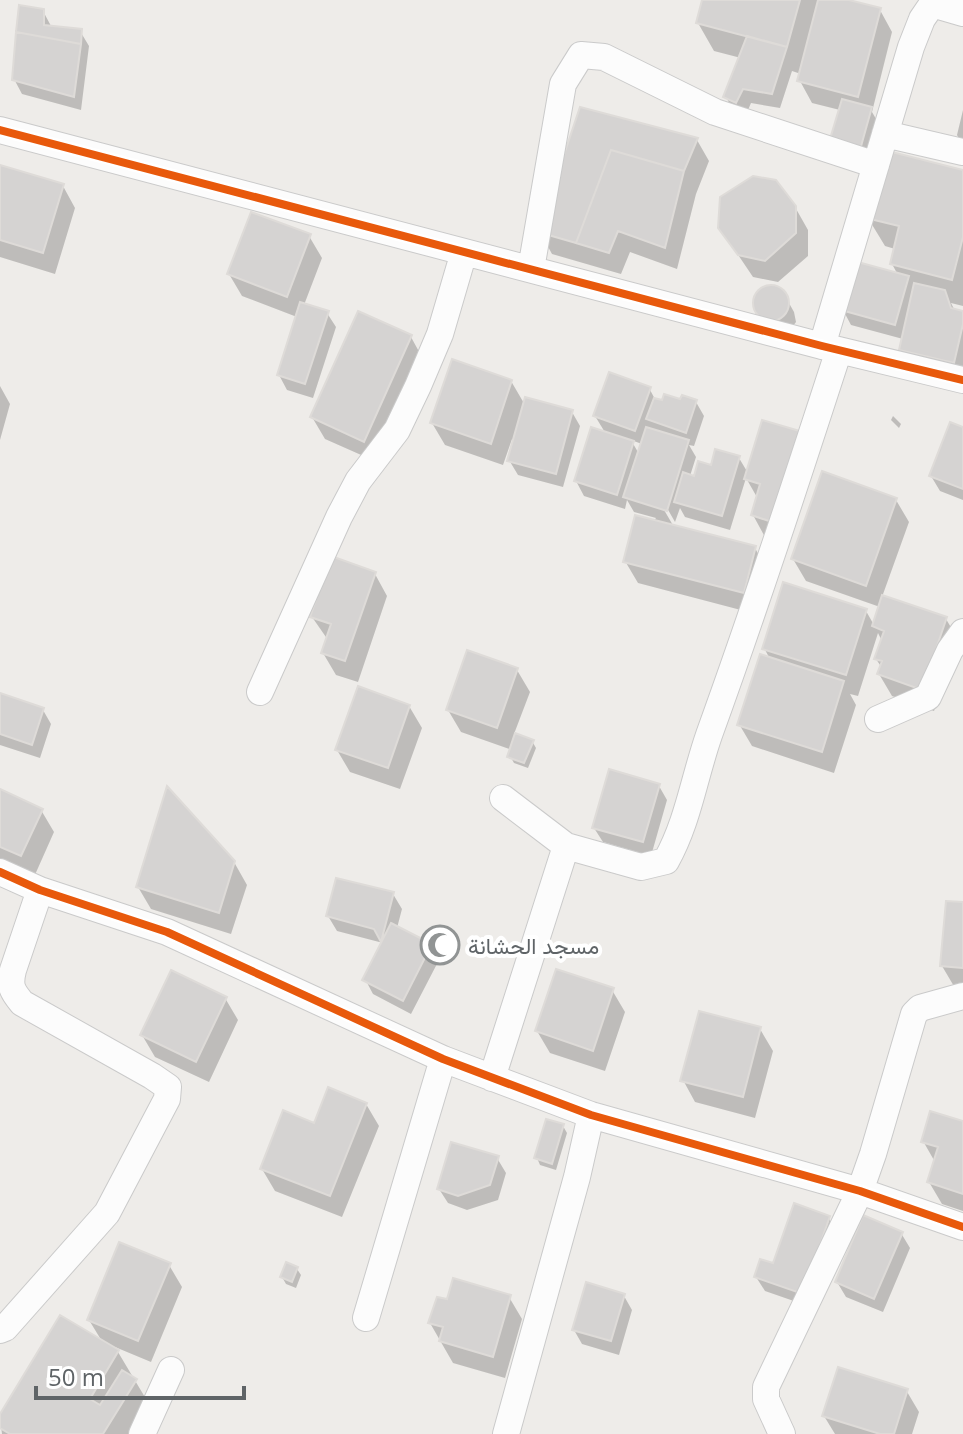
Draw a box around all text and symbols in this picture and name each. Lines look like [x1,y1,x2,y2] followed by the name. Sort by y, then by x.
[419,924,461,966] mosque icon: مسجد الحشانة
[468,930,599,960] place label: مسجد الحشانة
[36,1350,244,1400] scale bar
[48,1360,104,1393] text: 50 m

